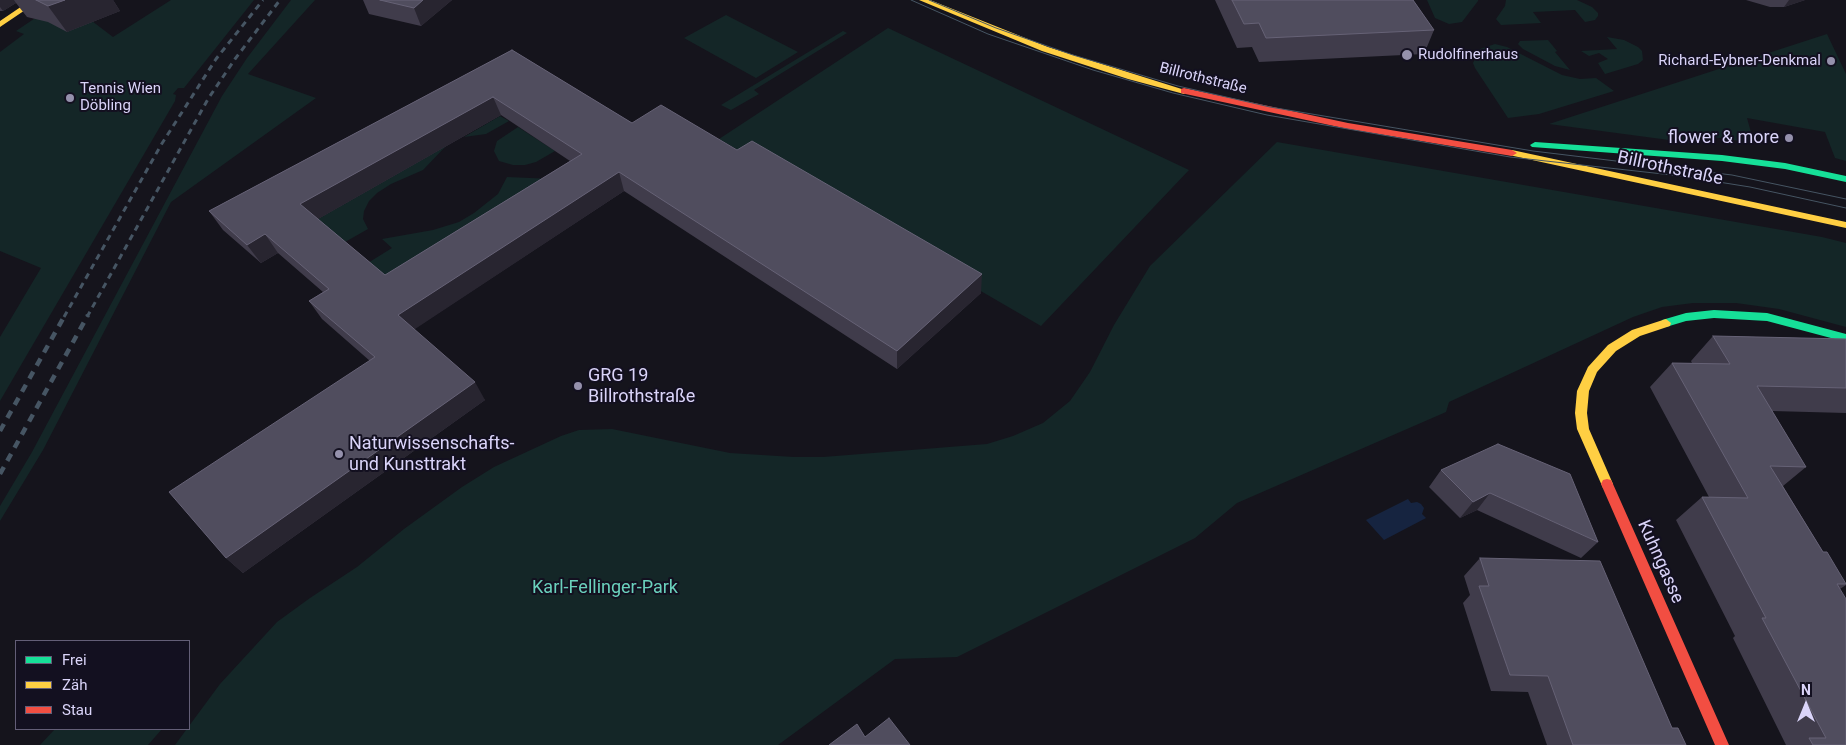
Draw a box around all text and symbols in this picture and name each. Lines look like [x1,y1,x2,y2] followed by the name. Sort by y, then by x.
[1418,46,1518,64] place label: Rudolfinerhaus
[1400,48,1414,62] marker: Rudolfinerhaus
[1658,52,1821,70] place label: Richard-Eybner-Denkmal
[1825,55,1837,67] marker: Richard-Eybner-Denkmal
[1157,59,1249,99] street label: Billrothstraße
[80,80,161,115] place label: Tennis Wien Döbling
[64,92,76,104] marker: Tennis Wien Döbling
[1668,127,1779,149] place label: flower & more
[1783,132,1795,144] marker: flower & more
[1615,147,1725,191] street label: Billrothstraße
[588,365,695,408] place label: GRG 19 Billrothstraße
[572,380,584,392] marker: GRG 19 Billrothstraße
[349,433,514,476] place label: Naturwissenschafts- und Kunsttrakt
[333,448,345,460] marker: Naturwissenschafts- und Kunsttrakt
[1632,517,1688,607] street label: Kuhngasse
[532,577,678,599] park label: Karl-Fellinger-Park
[15,640,190,730] legend
[62,651,87,669] text: Frei
[62,676,87,694] text: Zäh
[1781,680,1831,730] north arrow
[1801,682,1811,698] text: N
[62,701,92,719] text: Stau

